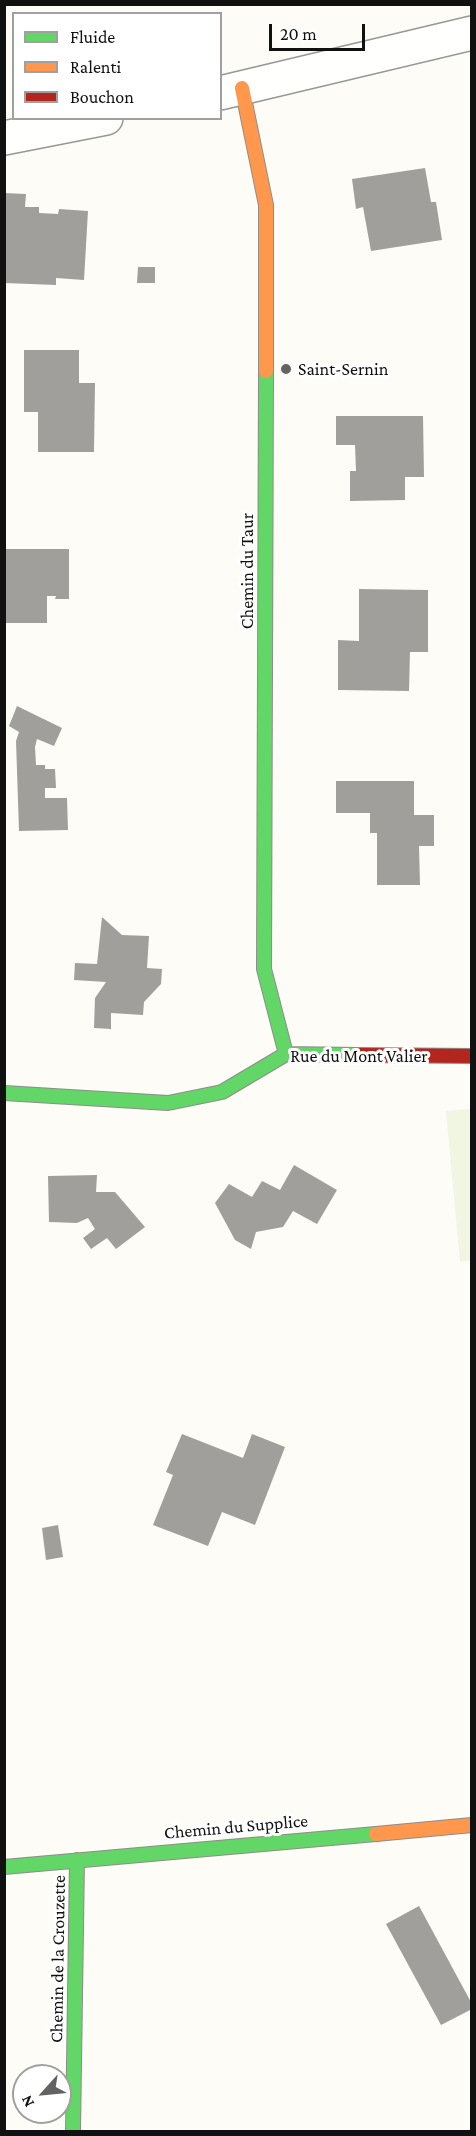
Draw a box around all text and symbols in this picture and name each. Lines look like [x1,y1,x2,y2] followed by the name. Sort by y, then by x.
[12,12,222,120] legend
[272,12,368,50] scale bar
[280,24,317,44] text: 20 m
[70,27,115,47] text: Fluide
[70,57,121,77] text: Ralenti
[70,87,134,107] text: Bouchon
[298,358,388,380] place label: Saint-Sernin
[279,362,293,376] marker: Saint-Sernin
[236,513,258,629] street label: Chemin du Taur
[290,1045,428,1067] street label: Rue du Mont Valier
[163,1810,309,1844] street label: Chemin du Supplice
[46,1875,70,2043] street label: Chemin de la Crouzette
[12,2064,72,2124] north arrow
[17,2093,37,2110] text: N

